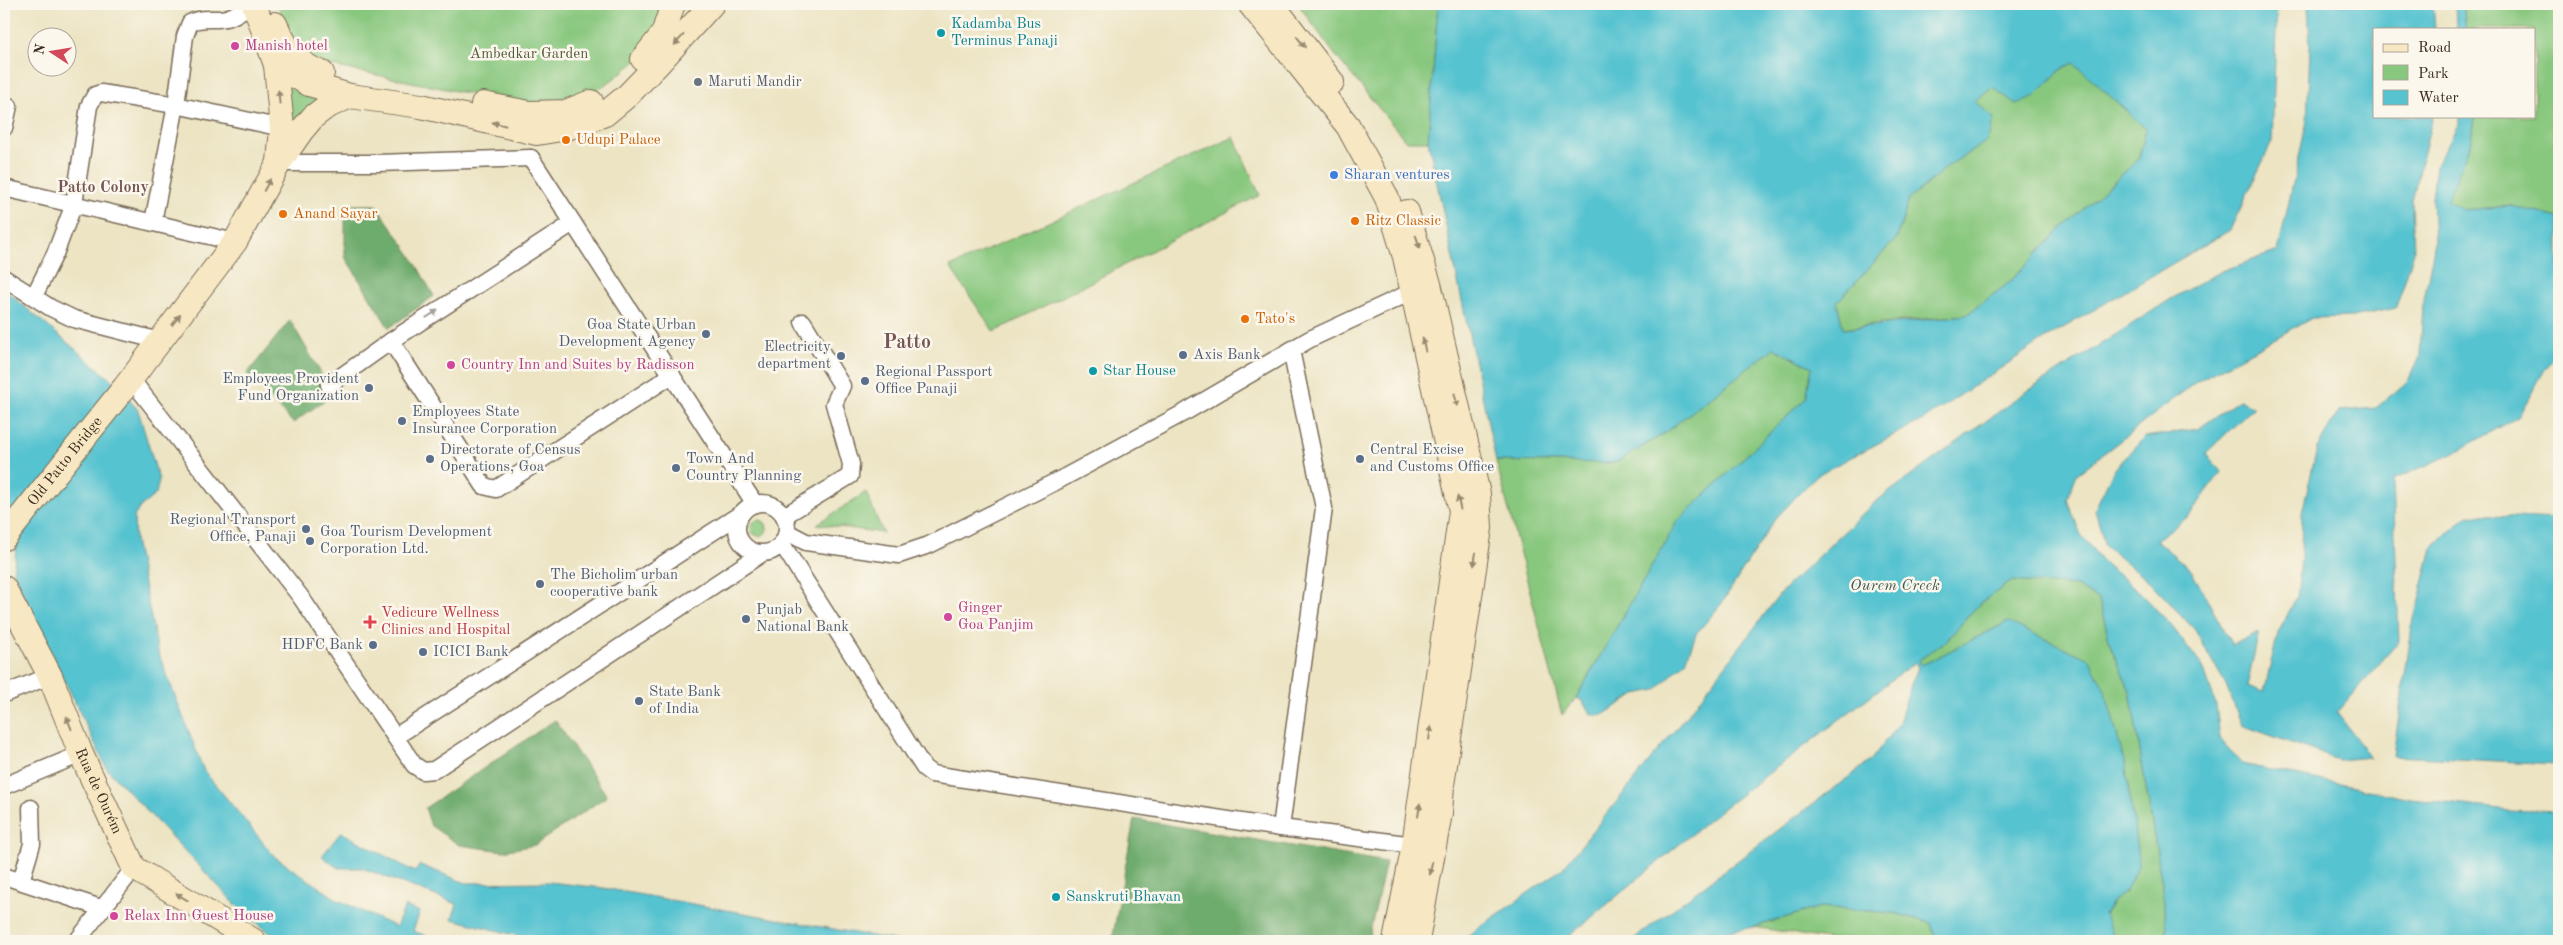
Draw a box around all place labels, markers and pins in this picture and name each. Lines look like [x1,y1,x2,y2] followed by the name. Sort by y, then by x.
[951,17,1058,49] place label: Kadamba Bus Terminus Panaji
[935,27,947,39] marker: Kadamba Bus Terminus Panaji
[245,39,328,54] place label: Manish hotel
[229,40,241,52] marker: Manish hotel
[708,75,802,90] place label: Maruti Mandir
[692,76,704,88] marker: Maruti Mandir
[576,133,661,148] place label: Udupi Palace
[560,134,572,146] marker: Udupi Palace
[1344,168,1450,183] place label: Sharan ventures
[1328,169,1340,181] marker: Sharan ventures
[293,207,378,222] place label: Anand Sayar
[277,208,289,220] marker: Anand Sayar
[1365,214,1441,229] place label: Ritz Classic
[1349,215,1361,227] marker: Ritz Classic
[1255,312,1295,327] place label: Tato's
[1239,313,1251,325] marker: Tato's
[559,318,696,350] place label: Goa State Urban Development Agency
[700,328,712,340] marker: Goa State Urban Development Agency
[758,340,831,372] place label: Electricity department
[1193,348,1261,363] place label: Axis Bank
[1177,349,1189,361] marker: Axis Bank
[835,350,847,362] marker: Electricity department
[461,358,695,373] place label: Country Inn and Suites by Radisson
[445,359,457,371] marker: Country Inn and Suites by Radisson
[1103,364,1176,379] place label: Star House
[875,365,993,397] place label: Regional Passport Office Panaji
[1087,365,1099,377] marker: Star House
[222,372,359,404] place label: Employees Provident Fund Organization
[859,375,871,387] marker: Regional Passport Office Panaji
[363,382,375,394] marker: Employees Provident Fund Organization
[412,405,557,437] place label: Employees State Insurance Corporation
[396,415,408,427] marker: Employees State Insurance Corporation
[440,443,581,475] place label: Directorate of Census Operations, Goa
[1370,443,1494,475] place label: Central Excise and Customs Office
[686,452,801,484] place label: Town And Country Planning
[424,453,436,465] marker: Directorate of Census Operations, Goa
[1354,453,1366,465] marker: Central Excise and Customs Office
[670,462,682,474] marker: Town And Country Planning
[170,513,296,545] place label: Regional Transport Office, Panaji
[300,523,312,535] marker: Regional Transport Office, Panaji
[320,525,492,557] place label: Goa Tourism Development Corporation Ltd.
[304,535,316,547] marker: Goa Tourism Development Corporation Ltd.
[550,568,678,600] place label: The Bicholim urban cooperative bank
[534,578,546,590] marker: The Bicholim urban cooperative bank
[958,601,1034,633] place label: Ginger Goa Panjim
[756,603,849,635] place label: Punjab National Bank
[381,606,510,638] place label: Vedicure Wellness Clinics and Hospital
[942,611,954,623] marker: Ginger Goa Panjim
[740,613,752,625] marker: Punjab National Bank
[363,615,377,629] marker: Vedicure Wellness Clinics and Hospital
[281,638,363,653] place label: HDFC Bank
[367,639,379,651] marker: HDFC Bank
[433,645,509,660] place label: ICICI Bank
[417,646,429,658] marker: ICICI Bank
[649,685,721,717] place label: State Bank of India
[633,695,645,707] marker: State Bank of India
[1066,890,1181,905] place label: Sanskruti Bhavan
[1050,891,1062,903] marker: Sanskruti Bhavan
[124,909,274,924] place label: Relax Inn Guest House
[108,910,120,922] marker: Relax Inn Guest House

